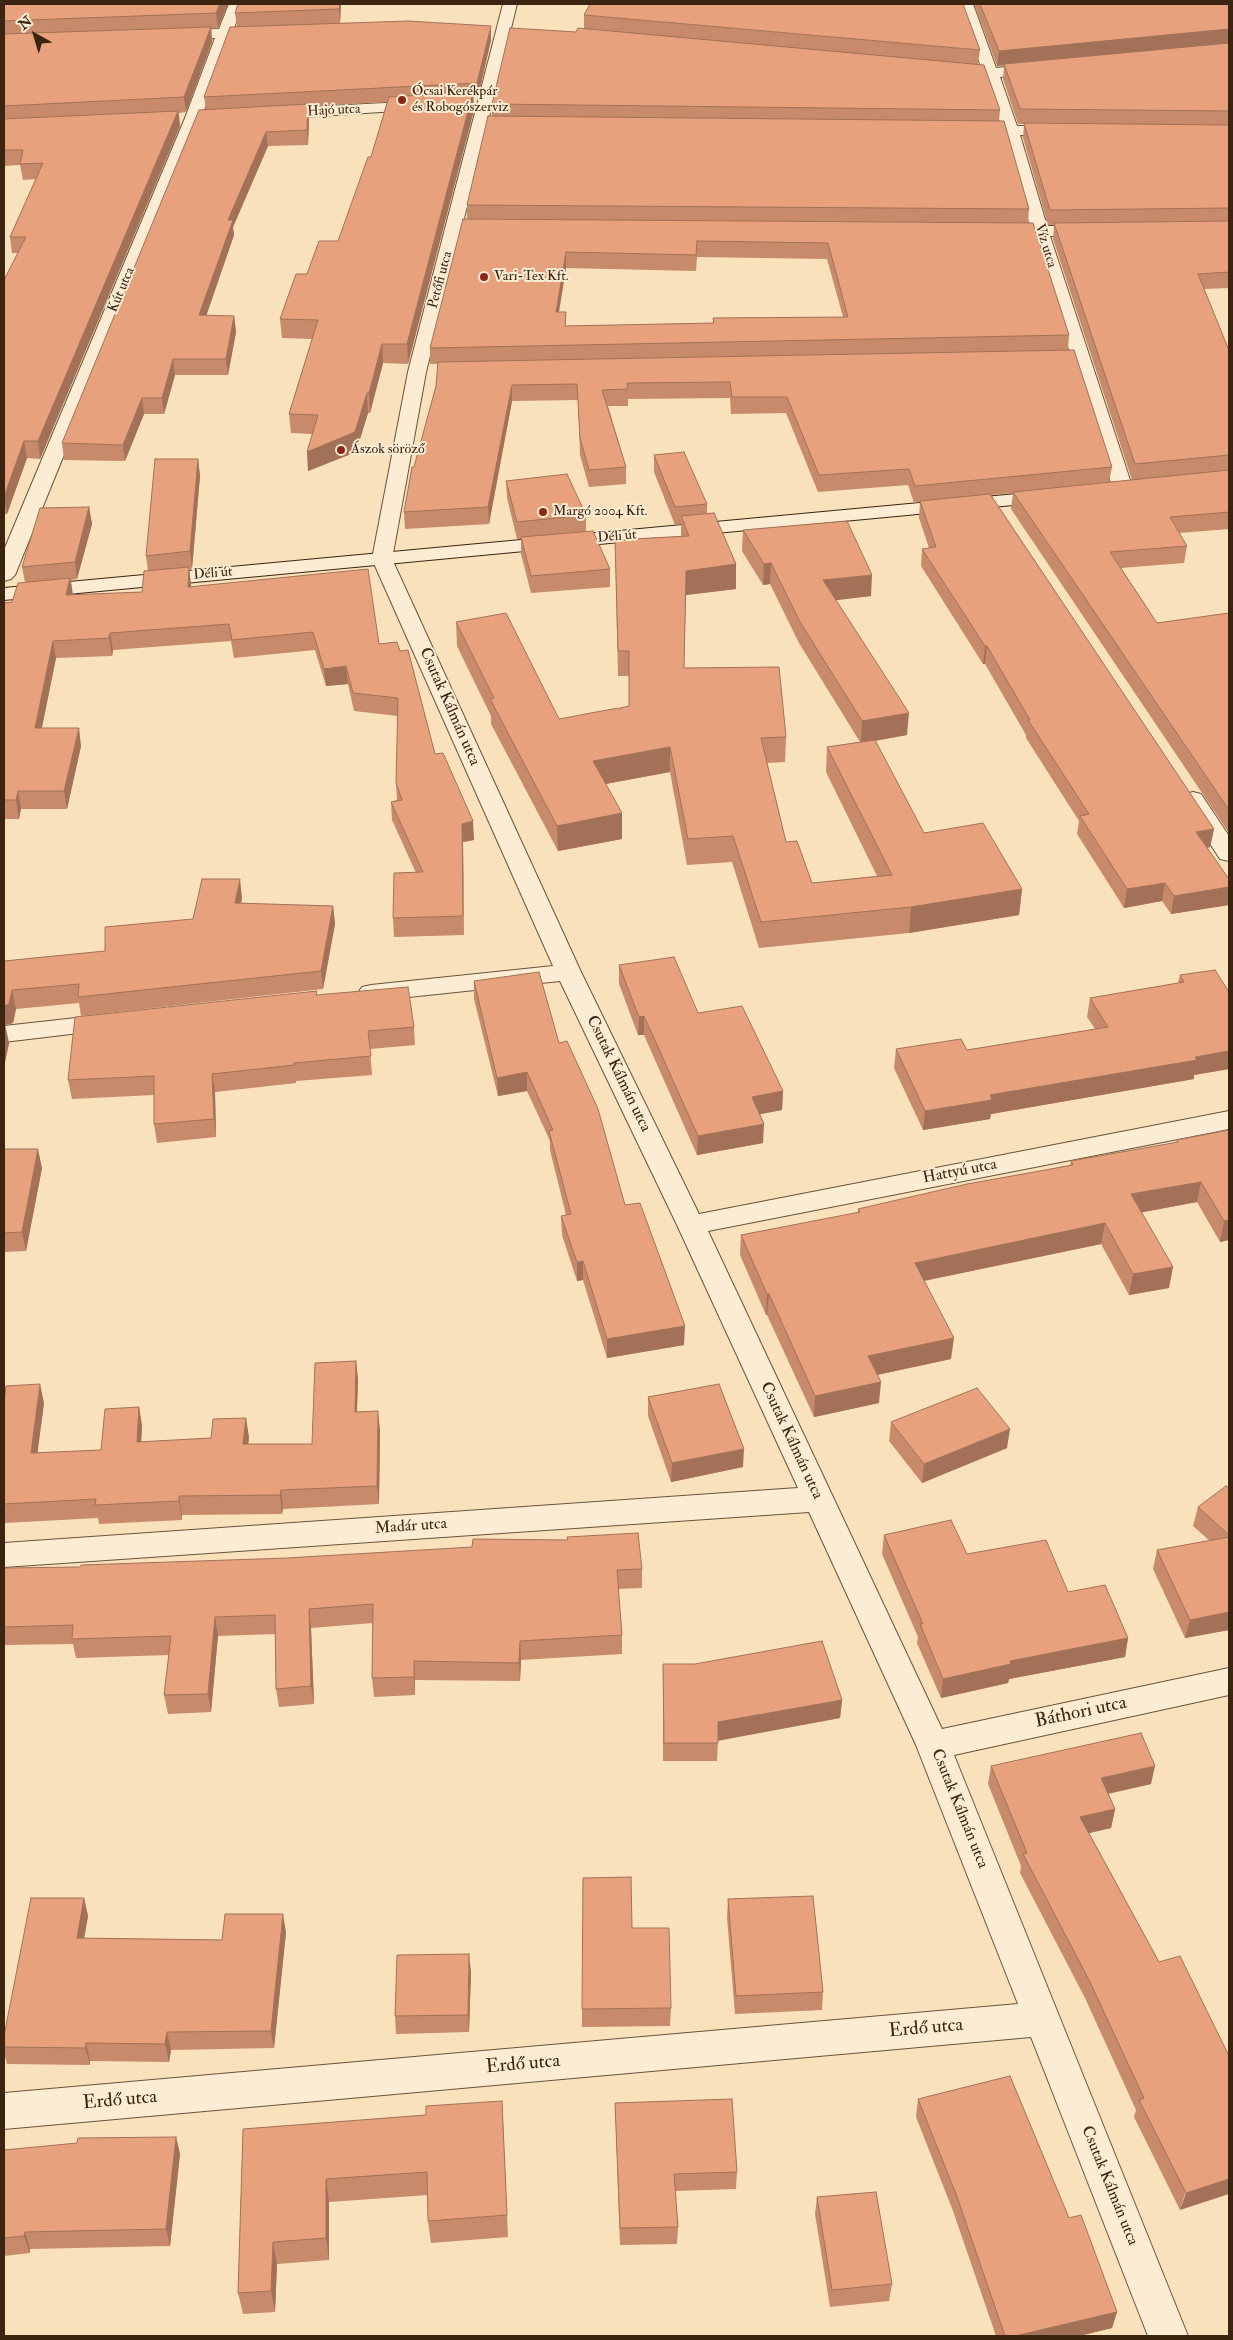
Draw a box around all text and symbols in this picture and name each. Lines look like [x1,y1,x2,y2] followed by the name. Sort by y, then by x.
[10,10,60,60] north arrow
[15,12,35,34] text: N
[412,84,509,116] place label: Ócsai Kerékpár és Robogószerviz
[396,94,408,106] marker: Ócsai Kerékpár és Robogószerviz
[307,101,361,121] street label: Hajó utca
[1030,222,1060,270] street label: Víz utca
[425,249,457,311] street label: Petőfi utca
[105,265,139,315] street label: Kút utca
[494,269,569,285] place label: Vari-Tex Kft.
[478,271,490,283] marker: Vari-Tex Kft.
[351,442,425,458] place label: Ászok söröző
[335,444,347,456] marker: Ászok söröző
[553,504,647,520] place label: Margó 2004 Kft.
[537,506,549,518] marker: Margó 2004 Kft.
[597,527,637,547] street label: Déli út
[193,564,233,584] street label: Déli út
[414,645,484,769] street label: Csutak Kálmán utca
[582,1013,654,1135] street label: Csutak Kálmán utca
[921,1155,999,1189] street label: Hattyú utca
[755,1379,827,1503] street label: Csutak Kálmán utca
[374,1515,448,1539] street label: Madár utca
[1033,1692,1129,1734] street label: Báthori utca
[926,1746,992,1872] street label: Csutak Kálmán utca
[888,2014,964,2044] street label: Erdő utca
[485,2050,561,2080] street label: Erdő utca
[82,2086,158,2116] street label: Erdő utca
[1076,2123,1142,2249] street label: Csutak Kálmán utca

